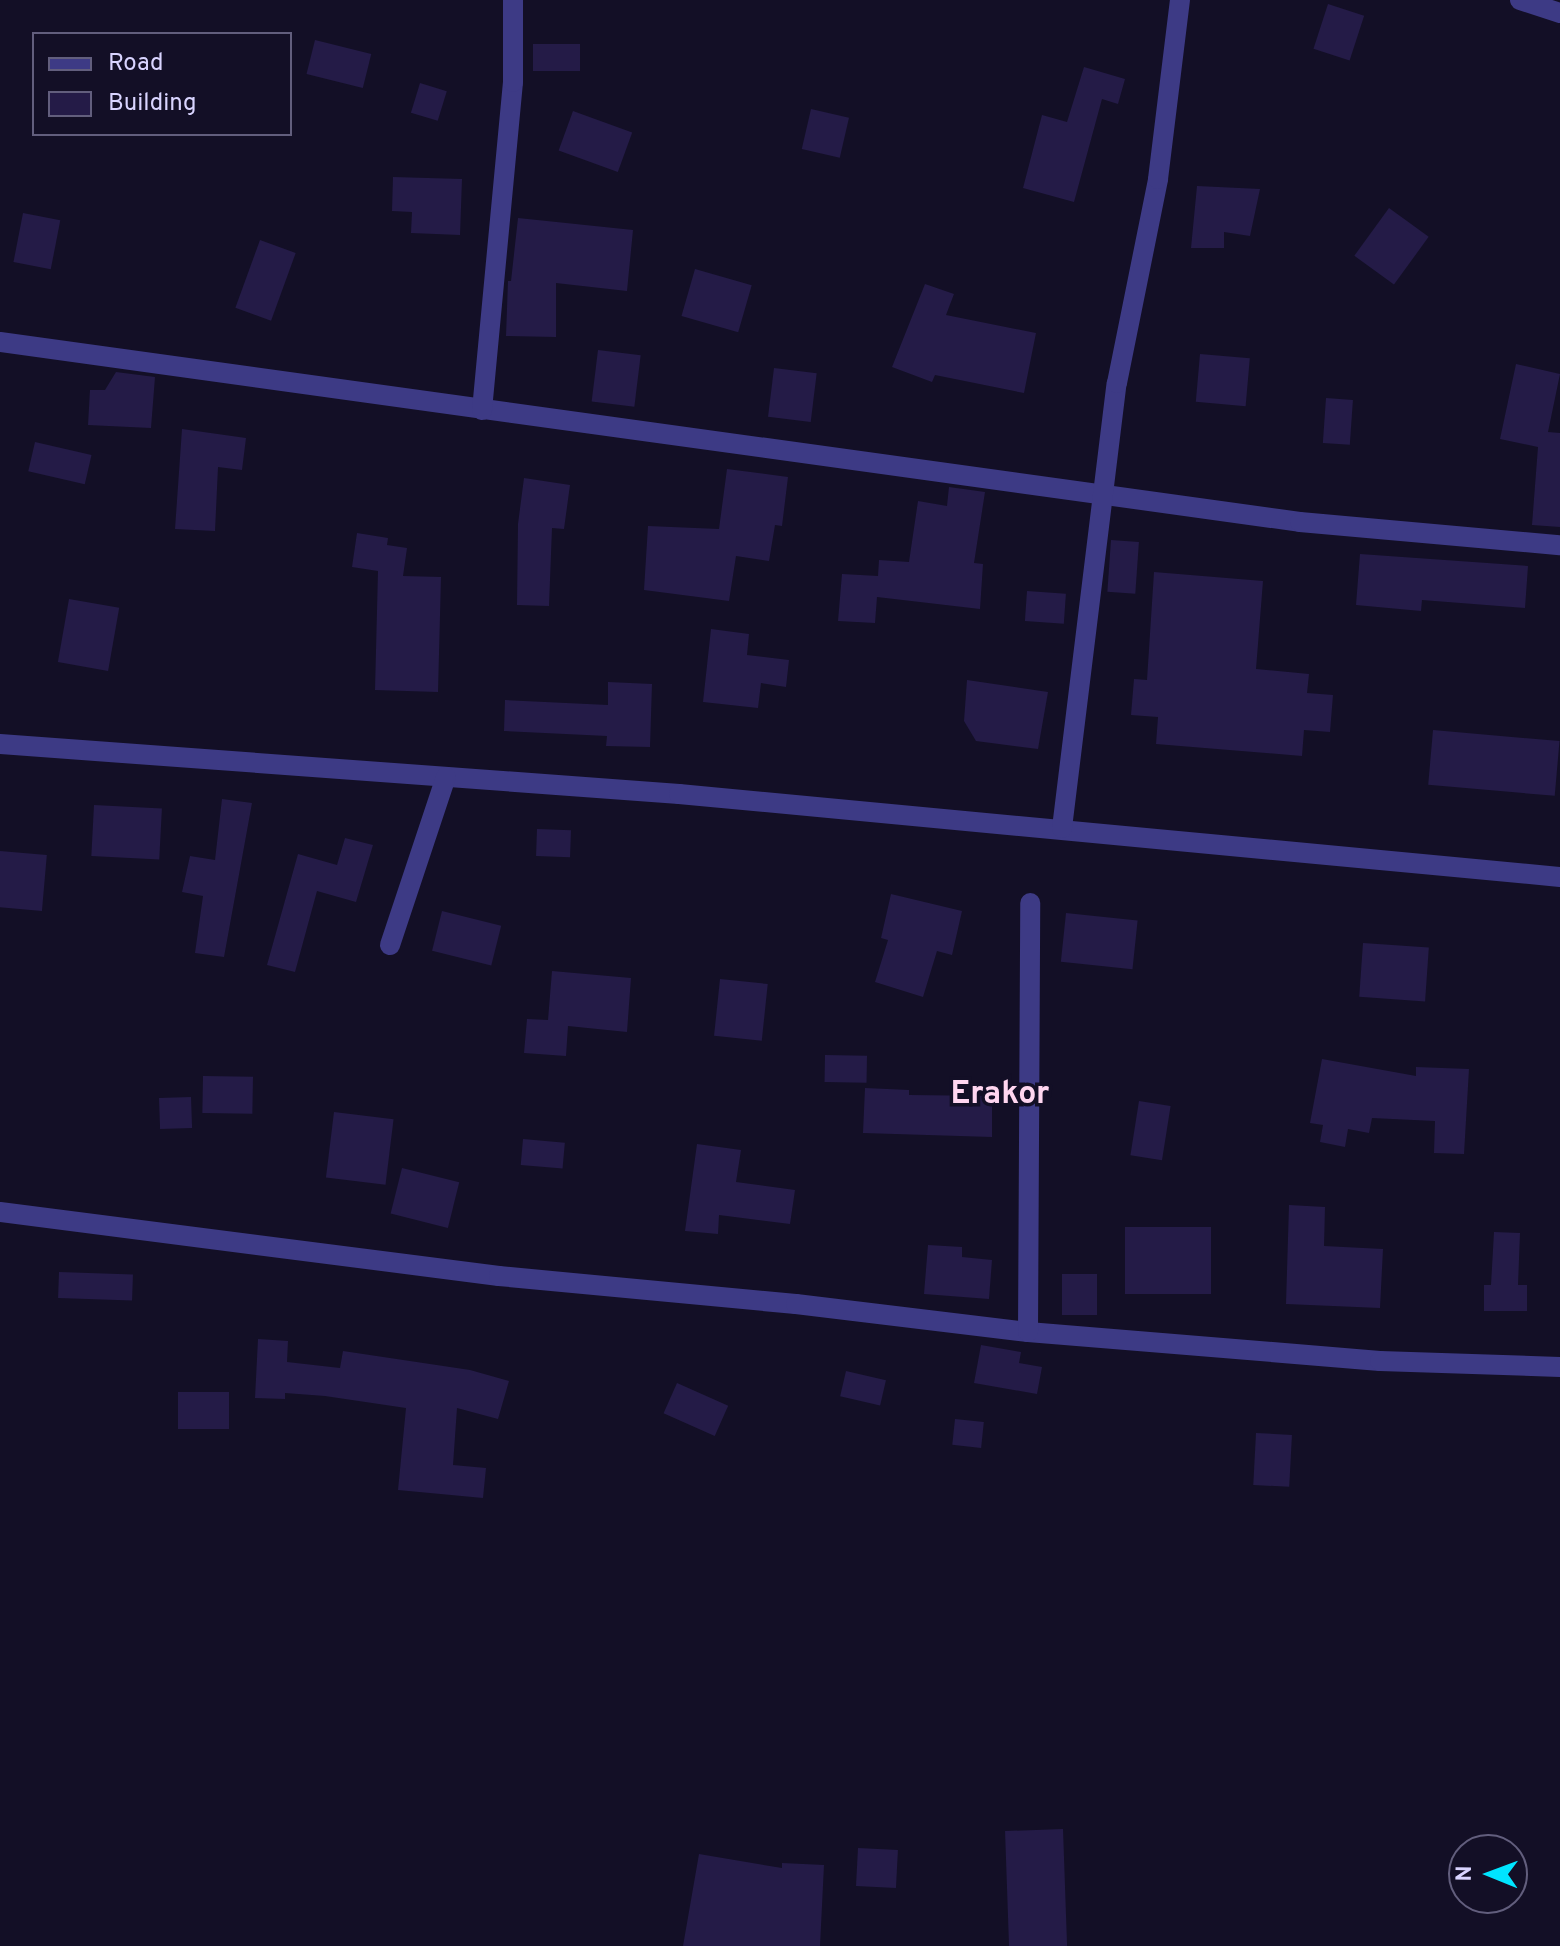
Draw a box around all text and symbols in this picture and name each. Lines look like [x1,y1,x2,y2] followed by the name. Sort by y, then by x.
[32,32,292,136] legend
[108,49,164,79] text: Road
[108,89,197,119] text: Building
[951,1076,1049,1114] district label: Erakor
[1448,1834,1528,1914] north arrow
[1452,1865,1479,1882] text: N

